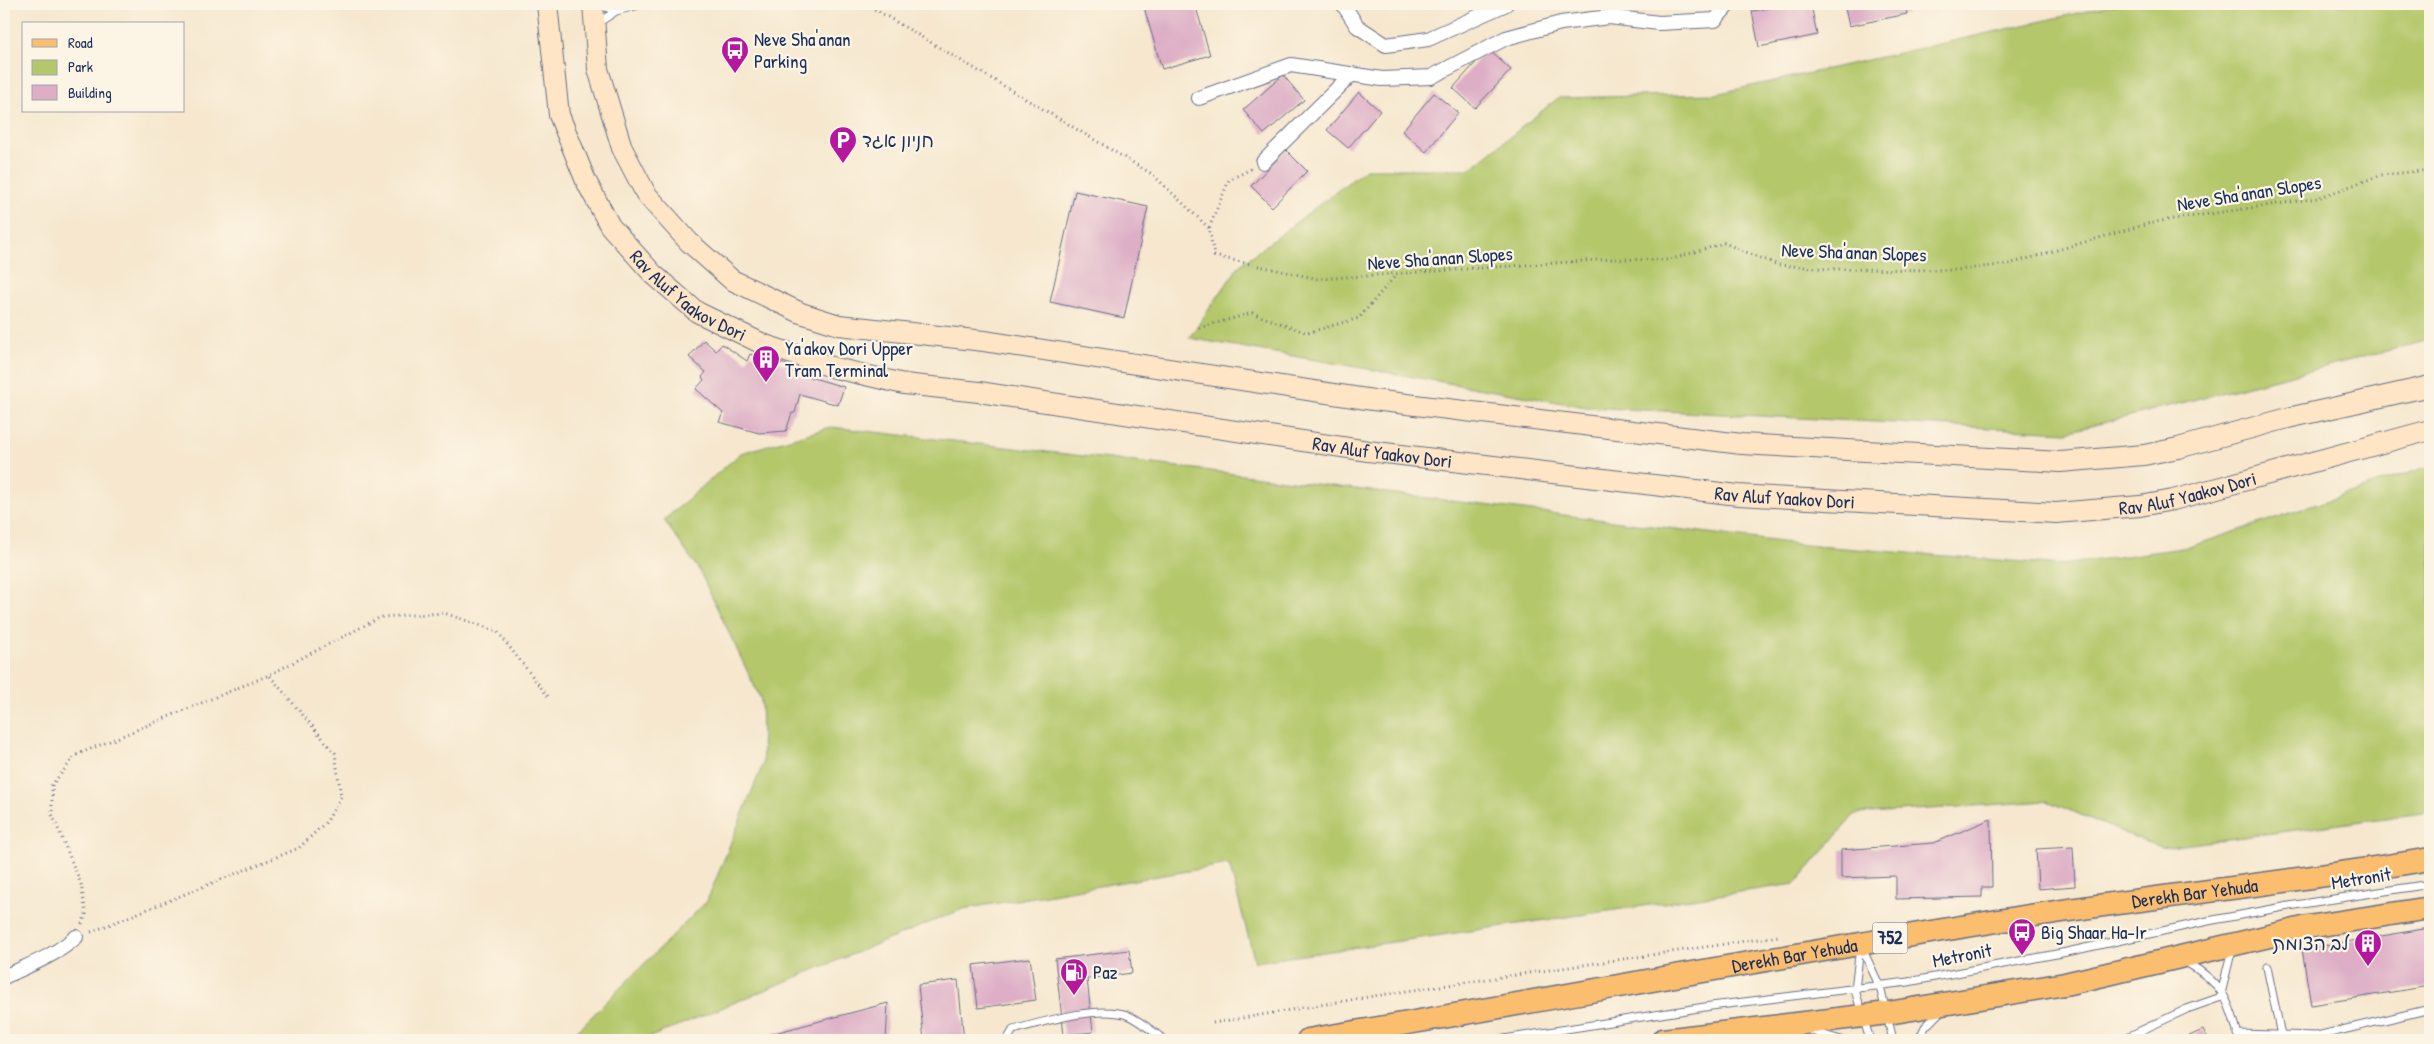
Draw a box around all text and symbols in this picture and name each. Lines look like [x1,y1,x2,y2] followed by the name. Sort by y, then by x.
[22,22,185,112] legend
[754,26,851,74] place label: Neve Sha'anan Parking
[68,32,93,53] text: Road
[720,35,750,74] bus stop icon: Neve Sha'anan Parking
[68,56,93,77] text: Park
[68,82,112,103] text: Building
[828,125,858,164] parking icon: חניון אגד
[862,127,934,153] place label: חניון אגד
[2175,169,2323,217] street label: Neve Sha'anan Slopes
[1781,236,1927,268] street label: Neve Sha'anan Slopes
[1367,240,1513,276] street label: Neve Sha'anan Slopes
[624,244,751,347] street label: Rav Aluf Yaakov Dori
[785,335,914,383] place label: Ya'akov Dori Upper Tram Terminal
[751,344,781,383] building icon: Ya'akov Dori Upper Tram Terminal
[1311,430,1454,474] street label: Rav Aluf Yaakov Dori
[2118,465,2259,521] street label: Rav Aluf Yaakov Dori
[1713,479,1856,515] street label: Rav Aluf Yaakov Dori
[2329,860,2393,896] street label: Metronit
[2130,872,2260,914] street label: Derekh Bar Yehuda
[2007,917,2037,956] bus stop icon: Big Shaar Ha-Ir
[2041,919,2147,945] place label: Big Shaar Ha-Ir
[1872,922,1908,954] road number: 752
[2353,928,2383,967] building icon: לב הצומת
[2272,930,2351,956] place label: לב הצומת
[1730,931,1860,979] street label: Derekh Bar Yehuda
[1930,936,1994,973] street label: Metronit
[1059,957,1089,996] fuel station icon: Paz
[1093,959,1118,985] place label: Paz

